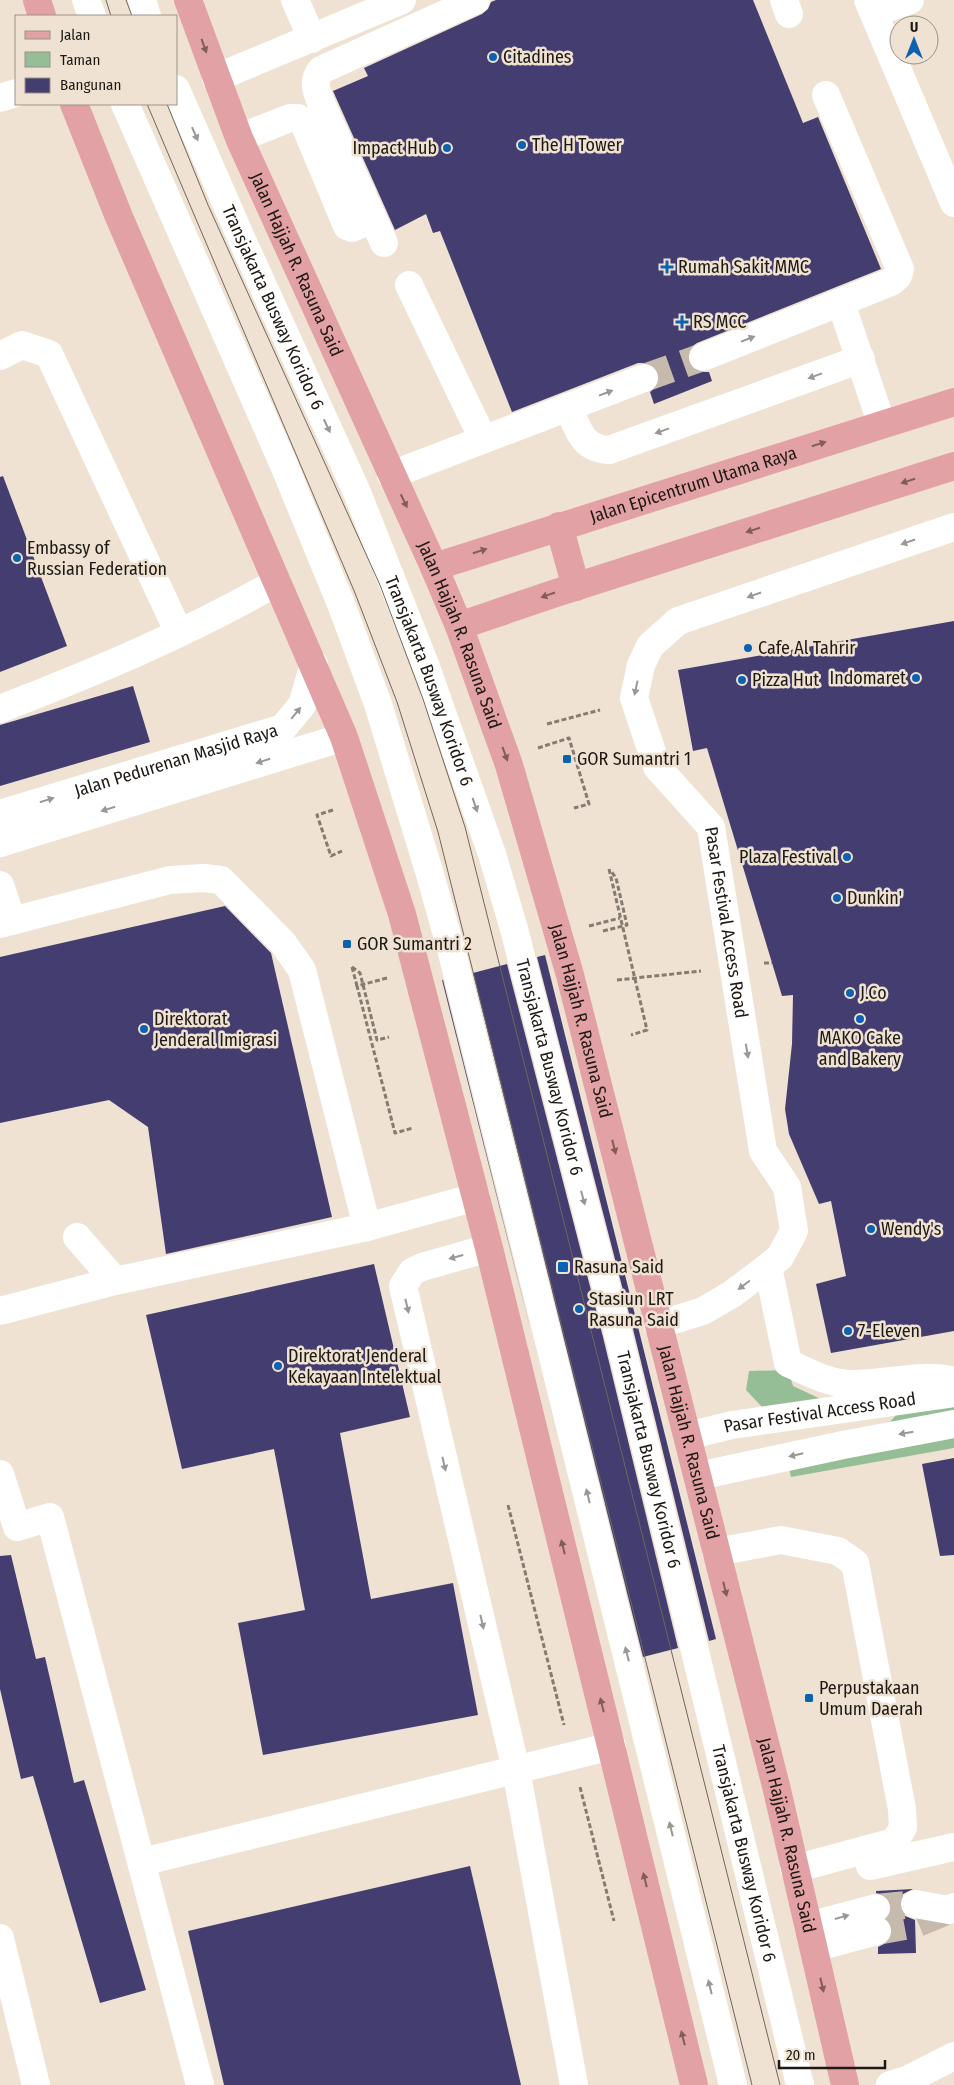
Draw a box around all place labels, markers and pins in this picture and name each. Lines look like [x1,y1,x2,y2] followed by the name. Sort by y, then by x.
[503,46,572,68] place label: Citadines
[487,51,499,63] marker: Citadines
[532,134,623,156] place label: The H Tower
[352,137,437,159] place label: Impact Hub
[516,139,528,151] marker: The H Tower
[441,142,453,154] marker: Impact Hub
[678,256,809,278] place label: Rumah Sakit MMC
[660,260,674,274] marker: Rumah Sakit MMC
[693,311,746,333] place label: RS MCC
[675,315,689,329] marker: RS MCC
[27,537,167,580] place label: Embassy of Russian Federation
[11,552,23,564] marker: Embassy of Russian Federation
[758,637,856,659] place label: Cafe Al Tahrir
[742,642,754,654] marker: Cafe Al Tahrir
[829,667,906,689] place label: Indomaret
[752,669,819,691] place label: Pizza Hut
[910,672,922,684] marker: Indomaret
[736,674,748,686] marker: Pizza Hut
[577,748,691,770] place label: GOR Sumantri 1
[561,753,573,765] marker: GOR Sumantri 1
[739,846,837,868] place label: Plaza Festival
[841,851,853,863] marker: Plaza Festival
[847,887,902,909] place label: Dunkin'
[831,892,843,904] marker: Dunkin'
[357,933,472,955] place label: GOR Sumantri 2
[341,938,353,950] marker: GOR Sumantri 2
[860,982,887,1004] place label: J.Co
[844,987,856,999] marker: J.Co
[154,1008,277,1051] place label: Direktorat Jenderal Imigrasi
[854,1013,866,1025] marker: MAKO Cake and Bakery
[138,1023,150,1035] marker: Direktorat Jenderal Imigrasi
[819,1027,901,1070] place label: MAKO Cake and Bakery
[881,1218,942,1240] place label: Wendy's
[865,1223,877,1235] marker: Wendy's
[574,1256,664,1278] place label: Rasuna Said
[556,1260,570,1274] marker: Rasuna Said
[589,1288,679,1331] place label: Stasiun LRT Rasuna Said
[573,1303,585,1315] marker: Stasiun LRT Rasuna Said
[858,1320,920,1342] place label: 7-Eleven
[842,1325,854,1337] marker: 7-Eleven
[288,1345,441,1388] place label: Direktorat Jenderal Kekayaan Intelektual
[272,1360,284,1372] marker: Direktorat Jenderal Kekayaan Intelektual
[819,1677,923,1720] place label: Perpustakaan Umum Daerah
[803,1692,815,1704] marker: Perpustakaan Umum Daerah

